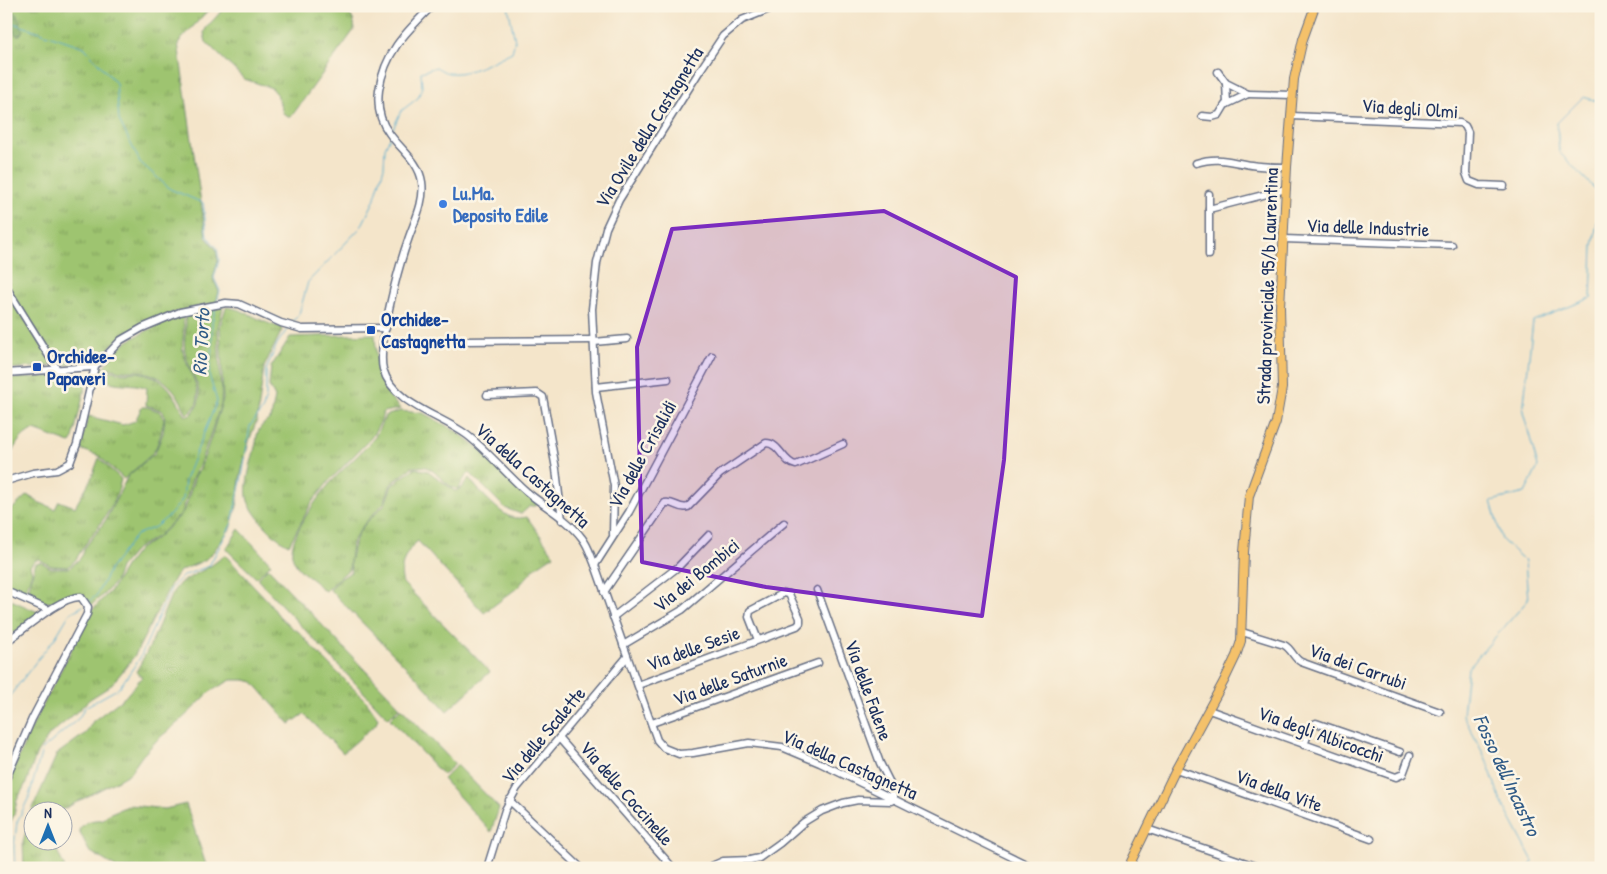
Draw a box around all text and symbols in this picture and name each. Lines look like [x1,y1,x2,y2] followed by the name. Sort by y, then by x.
[589,41,709,213] street label: Via Ovile della Castagnetta
[1361,92,1459,124] street label: Via degli Olmi
[1250,167,1284,405] street label: Strada provinciale 95/b Laurentina
[453,180,549,229] place label: Lu.Ma. Deposito Edile
[437,198,449,210] marker: Lu.Ma. Deposito Edile
[1306,212,1430,242] street label: Via delle Industrie
[185,306,216,376] water label: Rio Torto
[381,306,466,355] place label: Orchidee- Castagnetta
[365,324,377,336] marker: Orchidee- Castagnetta
[47,343,115,392] place label: Orchidee- Papaveri
[31,361,43,373] marker: Orchidee- Papaveri
[602,395,682,513] street label: Via delle Crisalidi
[470,416,596,534] street label: Via della Castagnetta
[647,532,745,618] street label: Via dei Bombici
[643,619,744,677] street label: Via delle Sesie
[839,636,899,744] street label: Via delle Falene
[1305,636,1411,696] street label: Via dei Carrubi
[669,646,791,712] street label: Via delle Saturnie
[495,681,591,789] street label: Via delle Scalette
[1254,699,1388,769] street label: Via degli Albicocchi
[1468,710,1548,842] water label: Fosso dell'Incastro
[778,722,922,806] street label: Via della Castagnetta
[574,735,680,851] street label: Via delle Coccinelle
[1232,762,1327,818] street label: Via della Vite
[22,802,72,852] north arrow
[44,803,52,822] text: N

